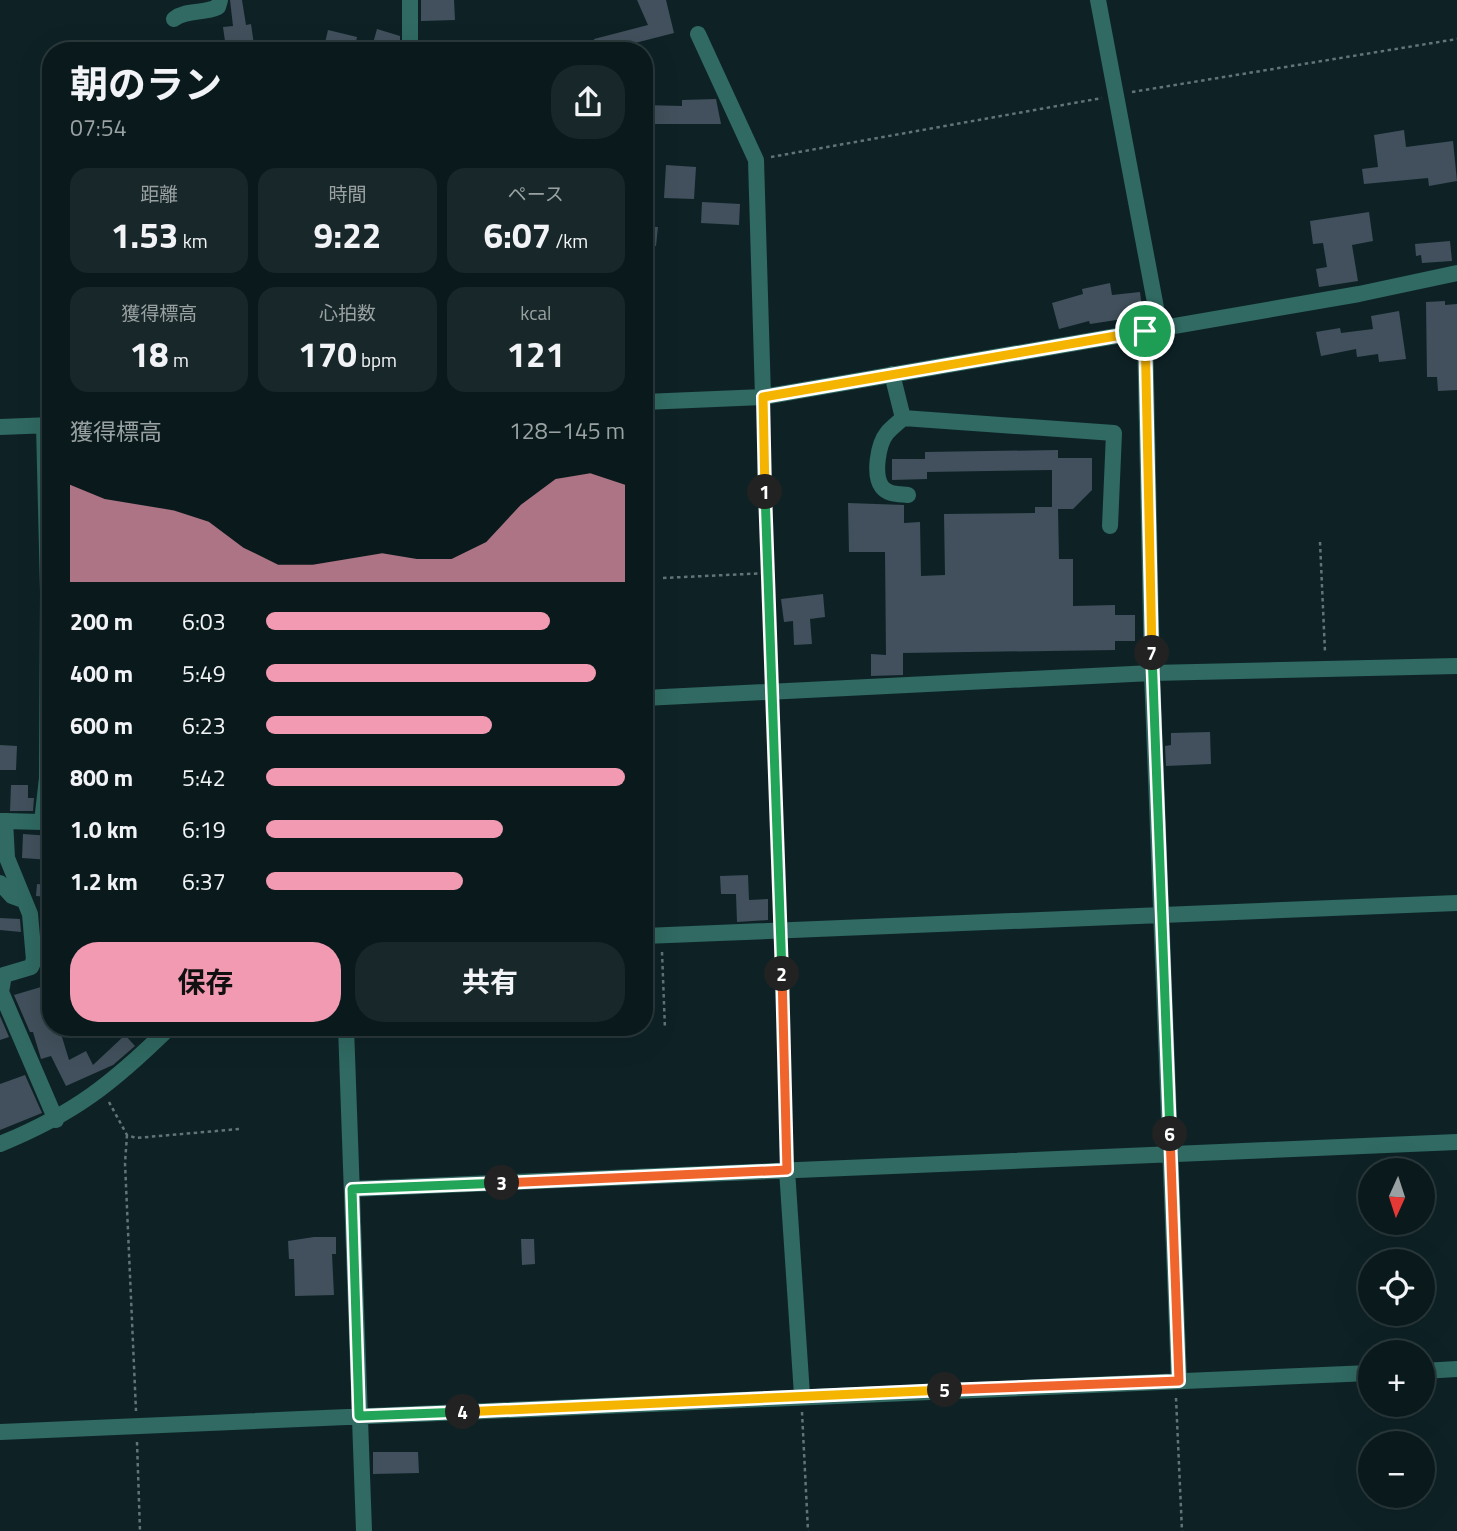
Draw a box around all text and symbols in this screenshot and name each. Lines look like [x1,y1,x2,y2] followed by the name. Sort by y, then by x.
[70,55,222,113] text: 朝のラン
[551,65,625,139] button: share
[70,110,127,145] text: 07:54
[140,179,178,208] text: 距離
[328,179,367,208] text: 時間
[508,179,564,208] text: ペース
[111,208,178,262] text: 1.53
[314,208,381,262] text: 9:22
[483,208,551,262] text: 6:07
[178,226,208,255] text: km
[551,226,588,255] text: /km
[121,298,197,327] text: 獲得標高
[319,298,376,327] text: 心拍数
[520,298,551,327] text: kcal
[1115,301,1175,361] pin
[1126,312,1164,350] icon: arrive
[130,327,169,381] text: 18
[298,327,357,381] text: 170
[506,327,565,381] text: 121
[169,345,189,374] text: m
[357,345,397,374] text: bpm
[509,413,625,448] text: 128–145 m
[70,414,162,449] text: 獲得標高
[748,475,782,510] pin: 1
[759,477,770,506] text: 1
[70,604,133,639] text: 200 m
[182,604,226,639] text: 6:03
[1134,636,1170,670] pin: 7
[1146,638,1157,667] text: 7
[70,656,133,691] text: 400 m
[182,656,226,691] text: 5:49
[70,708,133,743] text: 600 m
[182,708,226,743] text: 6:23
[70,760,133,795] text: 800 m
[182,760,226,795] text: 5:42
[70,812,138,847] text: 1.0 km
[182,812,226,847] text: 6:19
[70,864,138,899] text: 1.2 km
[182,864,226,899] text: 6:37
[70,942,341,1022] button: 保存
[355,942,625,1022] button: 共有
[764,956,800,992] pin: 2
[776,959,787,988] text: 2
[1152,1116,1188,1152] pin: 6
[1164,1119,1175,1148] text: 6
[1358,1158,1435,1236] north arrow
[1358,1158,1435,1508] map controls
[484,1166,520,1200] pin: 3
[496,1168,507,1197] text: 3
[1358,1249,1435,1326] button: locate
[1358,1340,1435,1417] button: +
[928,1372,962,1408] pin: 5
[939,1375,950,1404] text: 5
[446,1394,480,1430] pin: 4
[457,1397,468,1426] text: 4
[1358,1431,1435,1508] button: −

